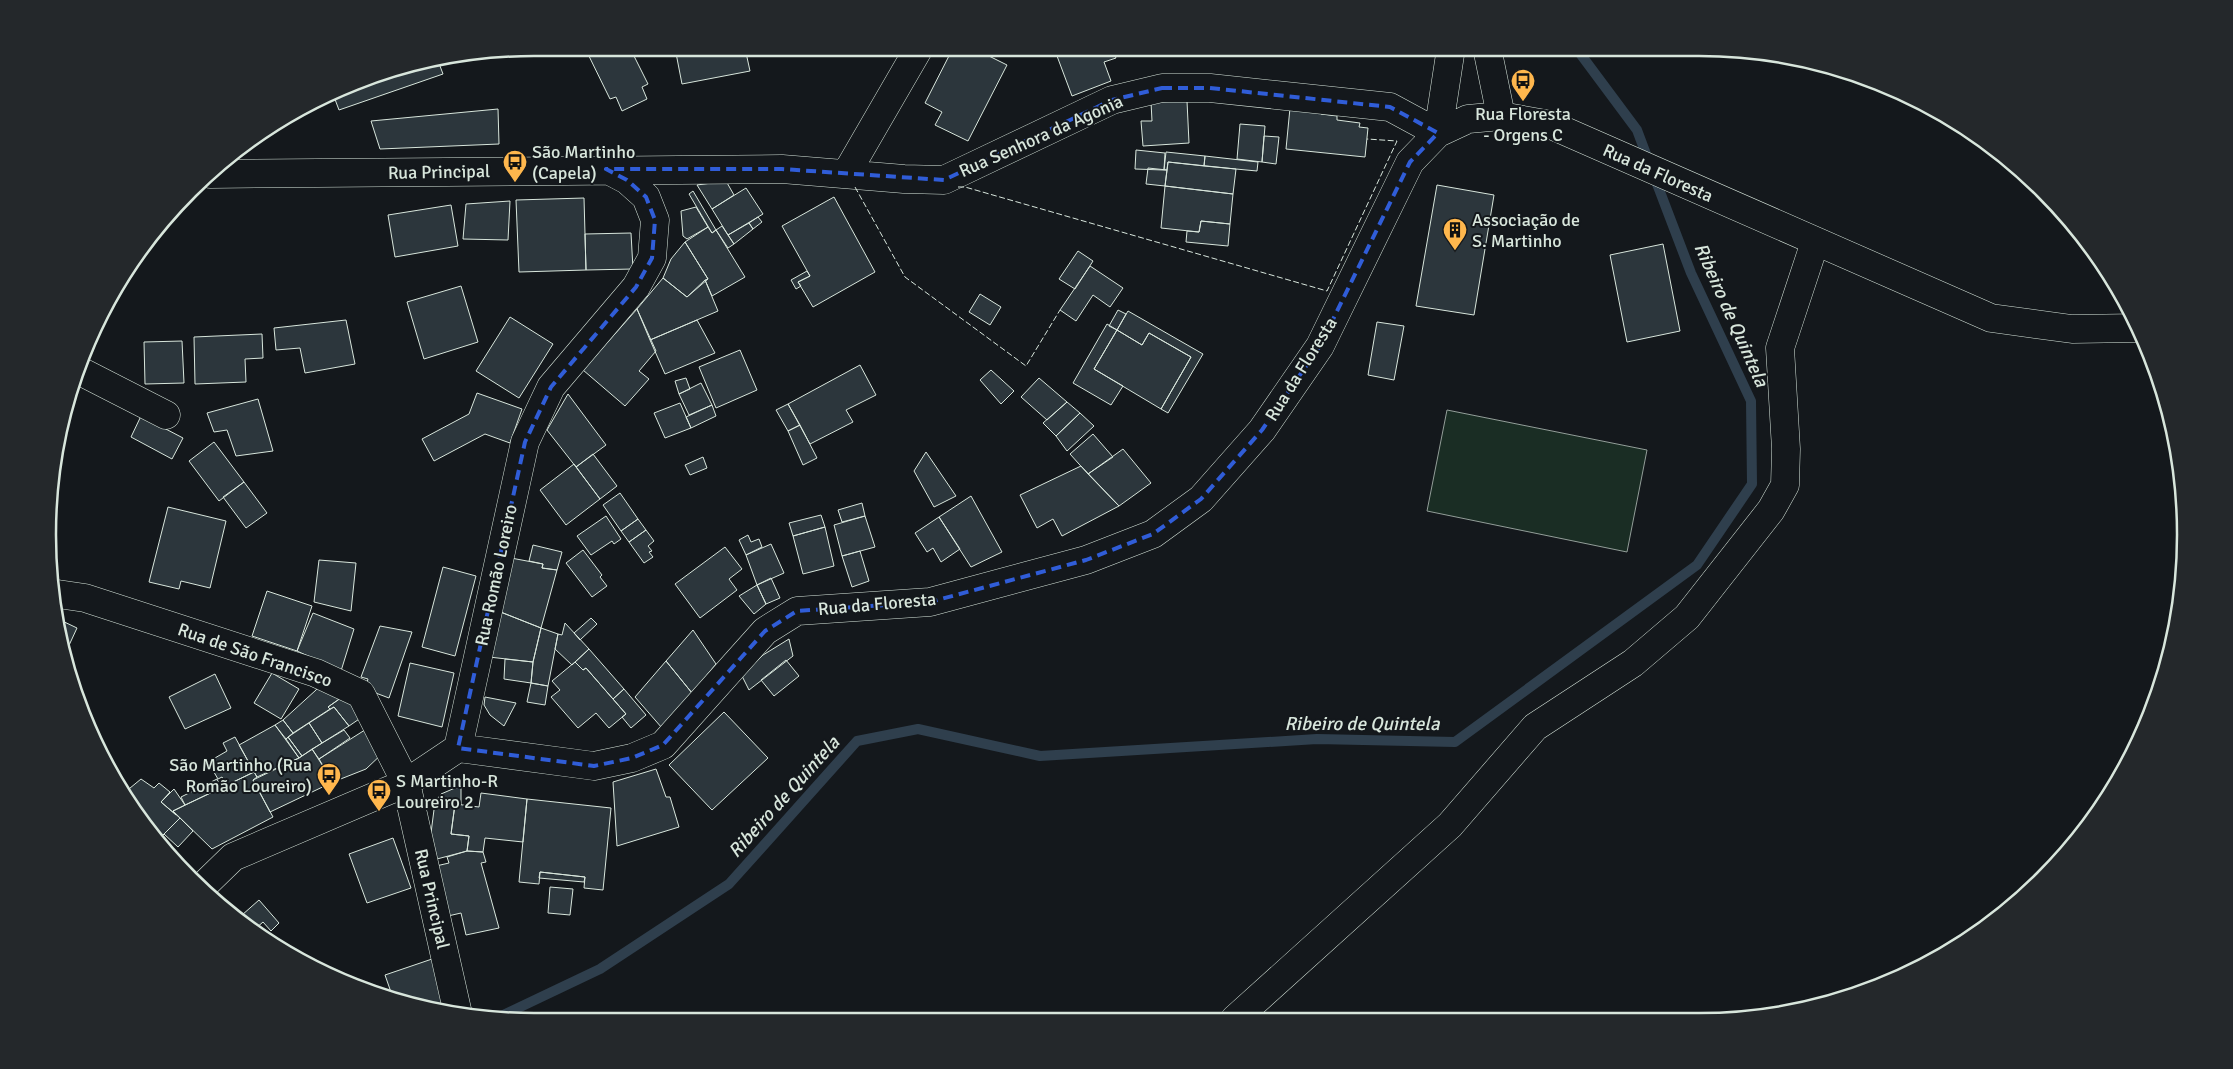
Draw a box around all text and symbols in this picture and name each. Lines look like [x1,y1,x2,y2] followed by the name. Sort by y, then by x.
[1510,68,1536,102] bus stop icon: Rua Floresta - Orgens C
[956,90,1126,182] street label: Rua Senhora da Agonia
[1475,103,1571,146] place label: Rua Floresta - Orgens C
[1599,139,1717,207] street label: Rua da Floresta
[532,141,635,184] place label: São Martinho (Capela)
[502,149,528,183] bus stop icon: São Martinho (Capela)
[388,160,490,184] street label: Rua Principal
[1472,209,1580,252] place label: Associação de S. Martinho
[1442,217,1468,251] building icon: Associação de S. Martinho
[1688,239,1774,392] water label: Ribeiro de Quintela
[1260,313,1342,425] street label: Rua da Floresta
[470,502,522,648] street label: Rua Romão Loreiro
[817,588,937,620] street label: Rua da Floresta
[175,618,335,692] street label: Rua de São Francisco
[1284,712,1441,736] water label: Ribeiro de Quintela
[723,730,846,863] water label: Ribeiro de Quintela
[169,754,312,797] place label: São Martinho (Rua Romão Loureiro)
[316,762,342,796] bus stop icon: São Martinho (Rua Romão Loureiro)
[396,770,498,813] place label: S Martinho-R Loureiro 2
[366,778,392,812] bus stop icon: S Martinho-R Loureiro 2
[410,847,454,951] street label: Rua Principal

